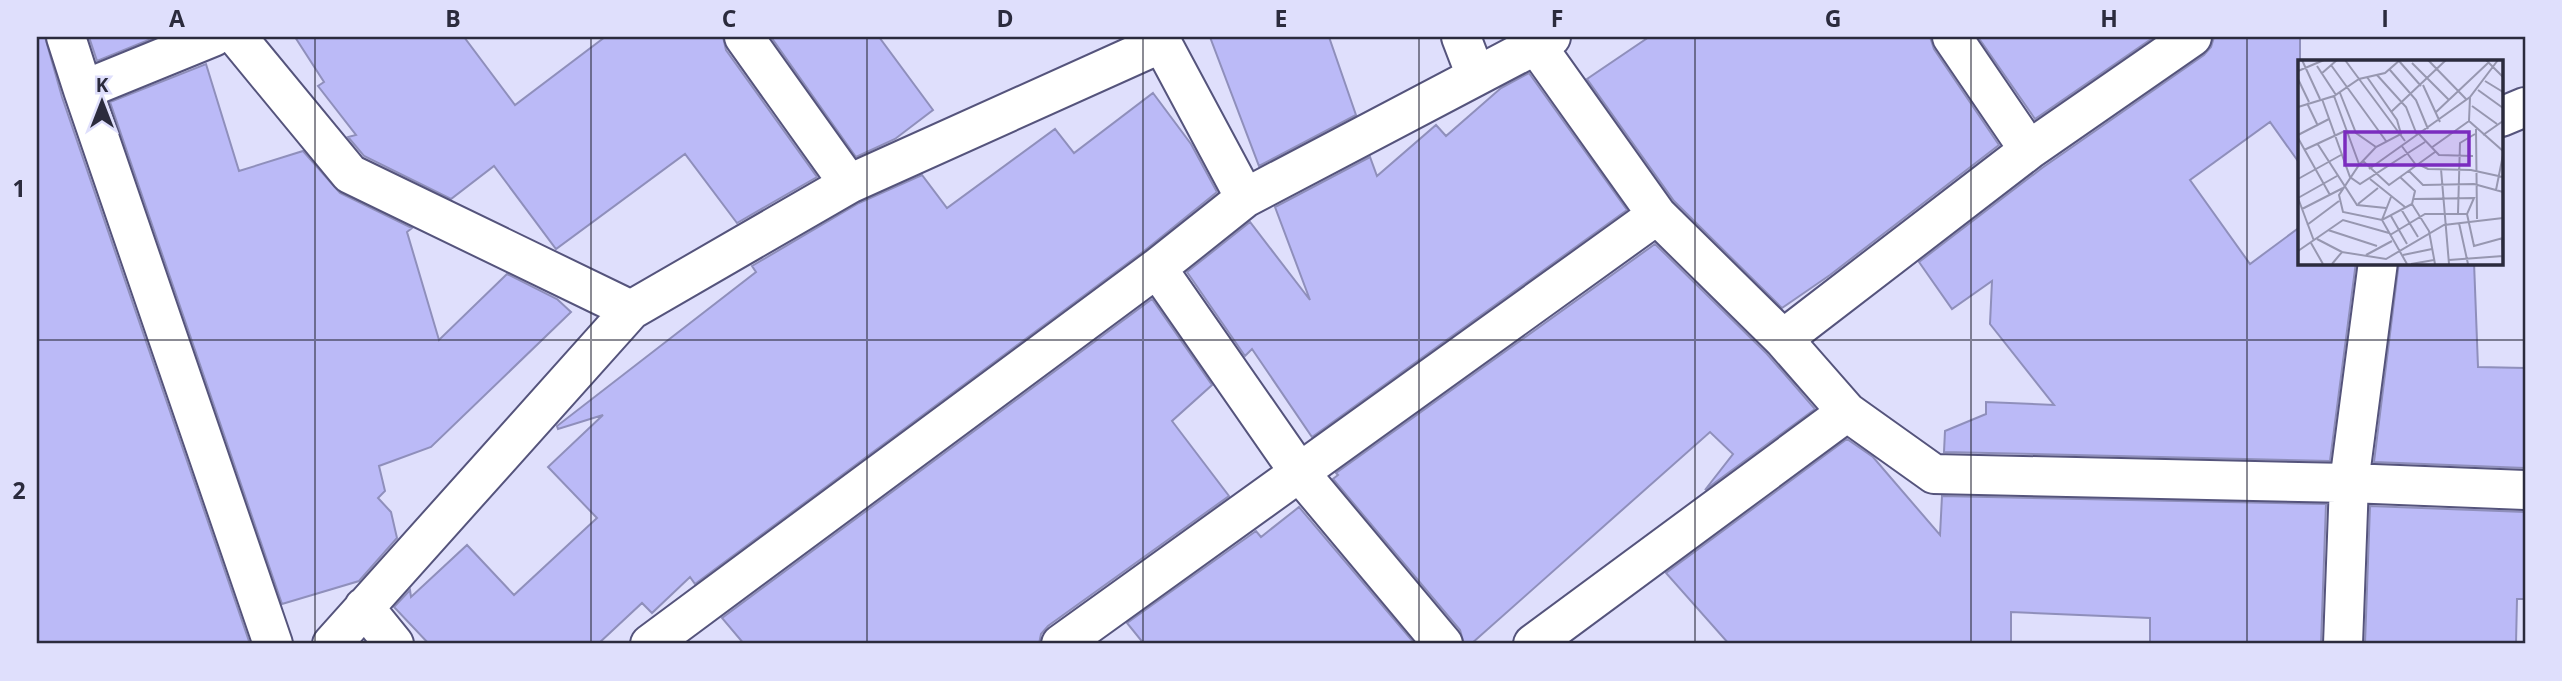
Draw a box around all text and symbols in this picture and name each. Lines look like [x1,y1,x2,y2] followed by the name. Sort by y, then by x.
[169,2,185,34] text: A
[445,2,461,34] text: B
[722,2,736,34] text: C
[996,2,1014,34] text: D
[1275,2,1287,34] text: E
[1551,2,1563,34] text: F
[1825,2,1841,34] text: G
[2100,2,2118,34] text: H
[2381,2,2389,34] text: I
[2298,60,2502,264] inset map
[66,66,136,136] north arrow
[96,72,109,98] text: K
[12,172,26,204] text: 1
[12,474,26,506] text: 2

